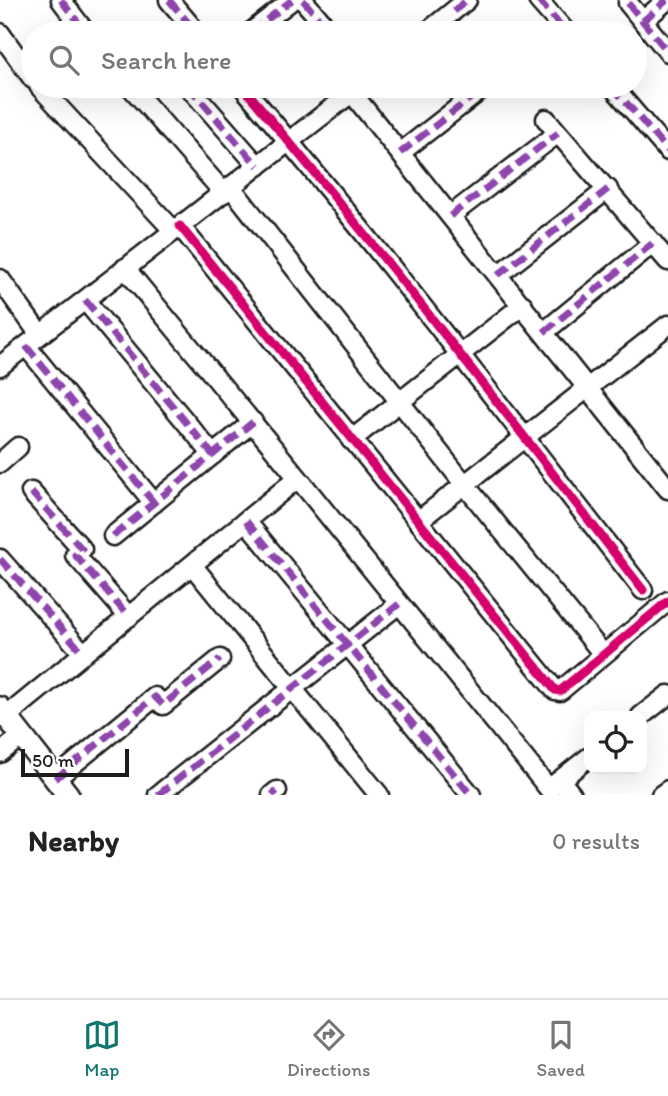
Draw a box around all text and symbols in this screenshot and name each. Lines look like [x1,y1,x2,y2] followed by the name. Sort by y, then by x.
[21,21,647,98] search box
[45,41,83,79] icon: search
[101,44,231,76] text: Search here
[584,711,647,774] map controls
[584,711,647,774] button: locate
[21,746,130,778] scale bar
[32,749,74,772] text: 50 m
[28,822,119,859] text: Nearby
[552,827,640,855] text: 0 results
[83,1016,121,1081] tab: Map
[287,1016,371,1081] tab: Directions
[537,1016,585,1081] tab: Saved

